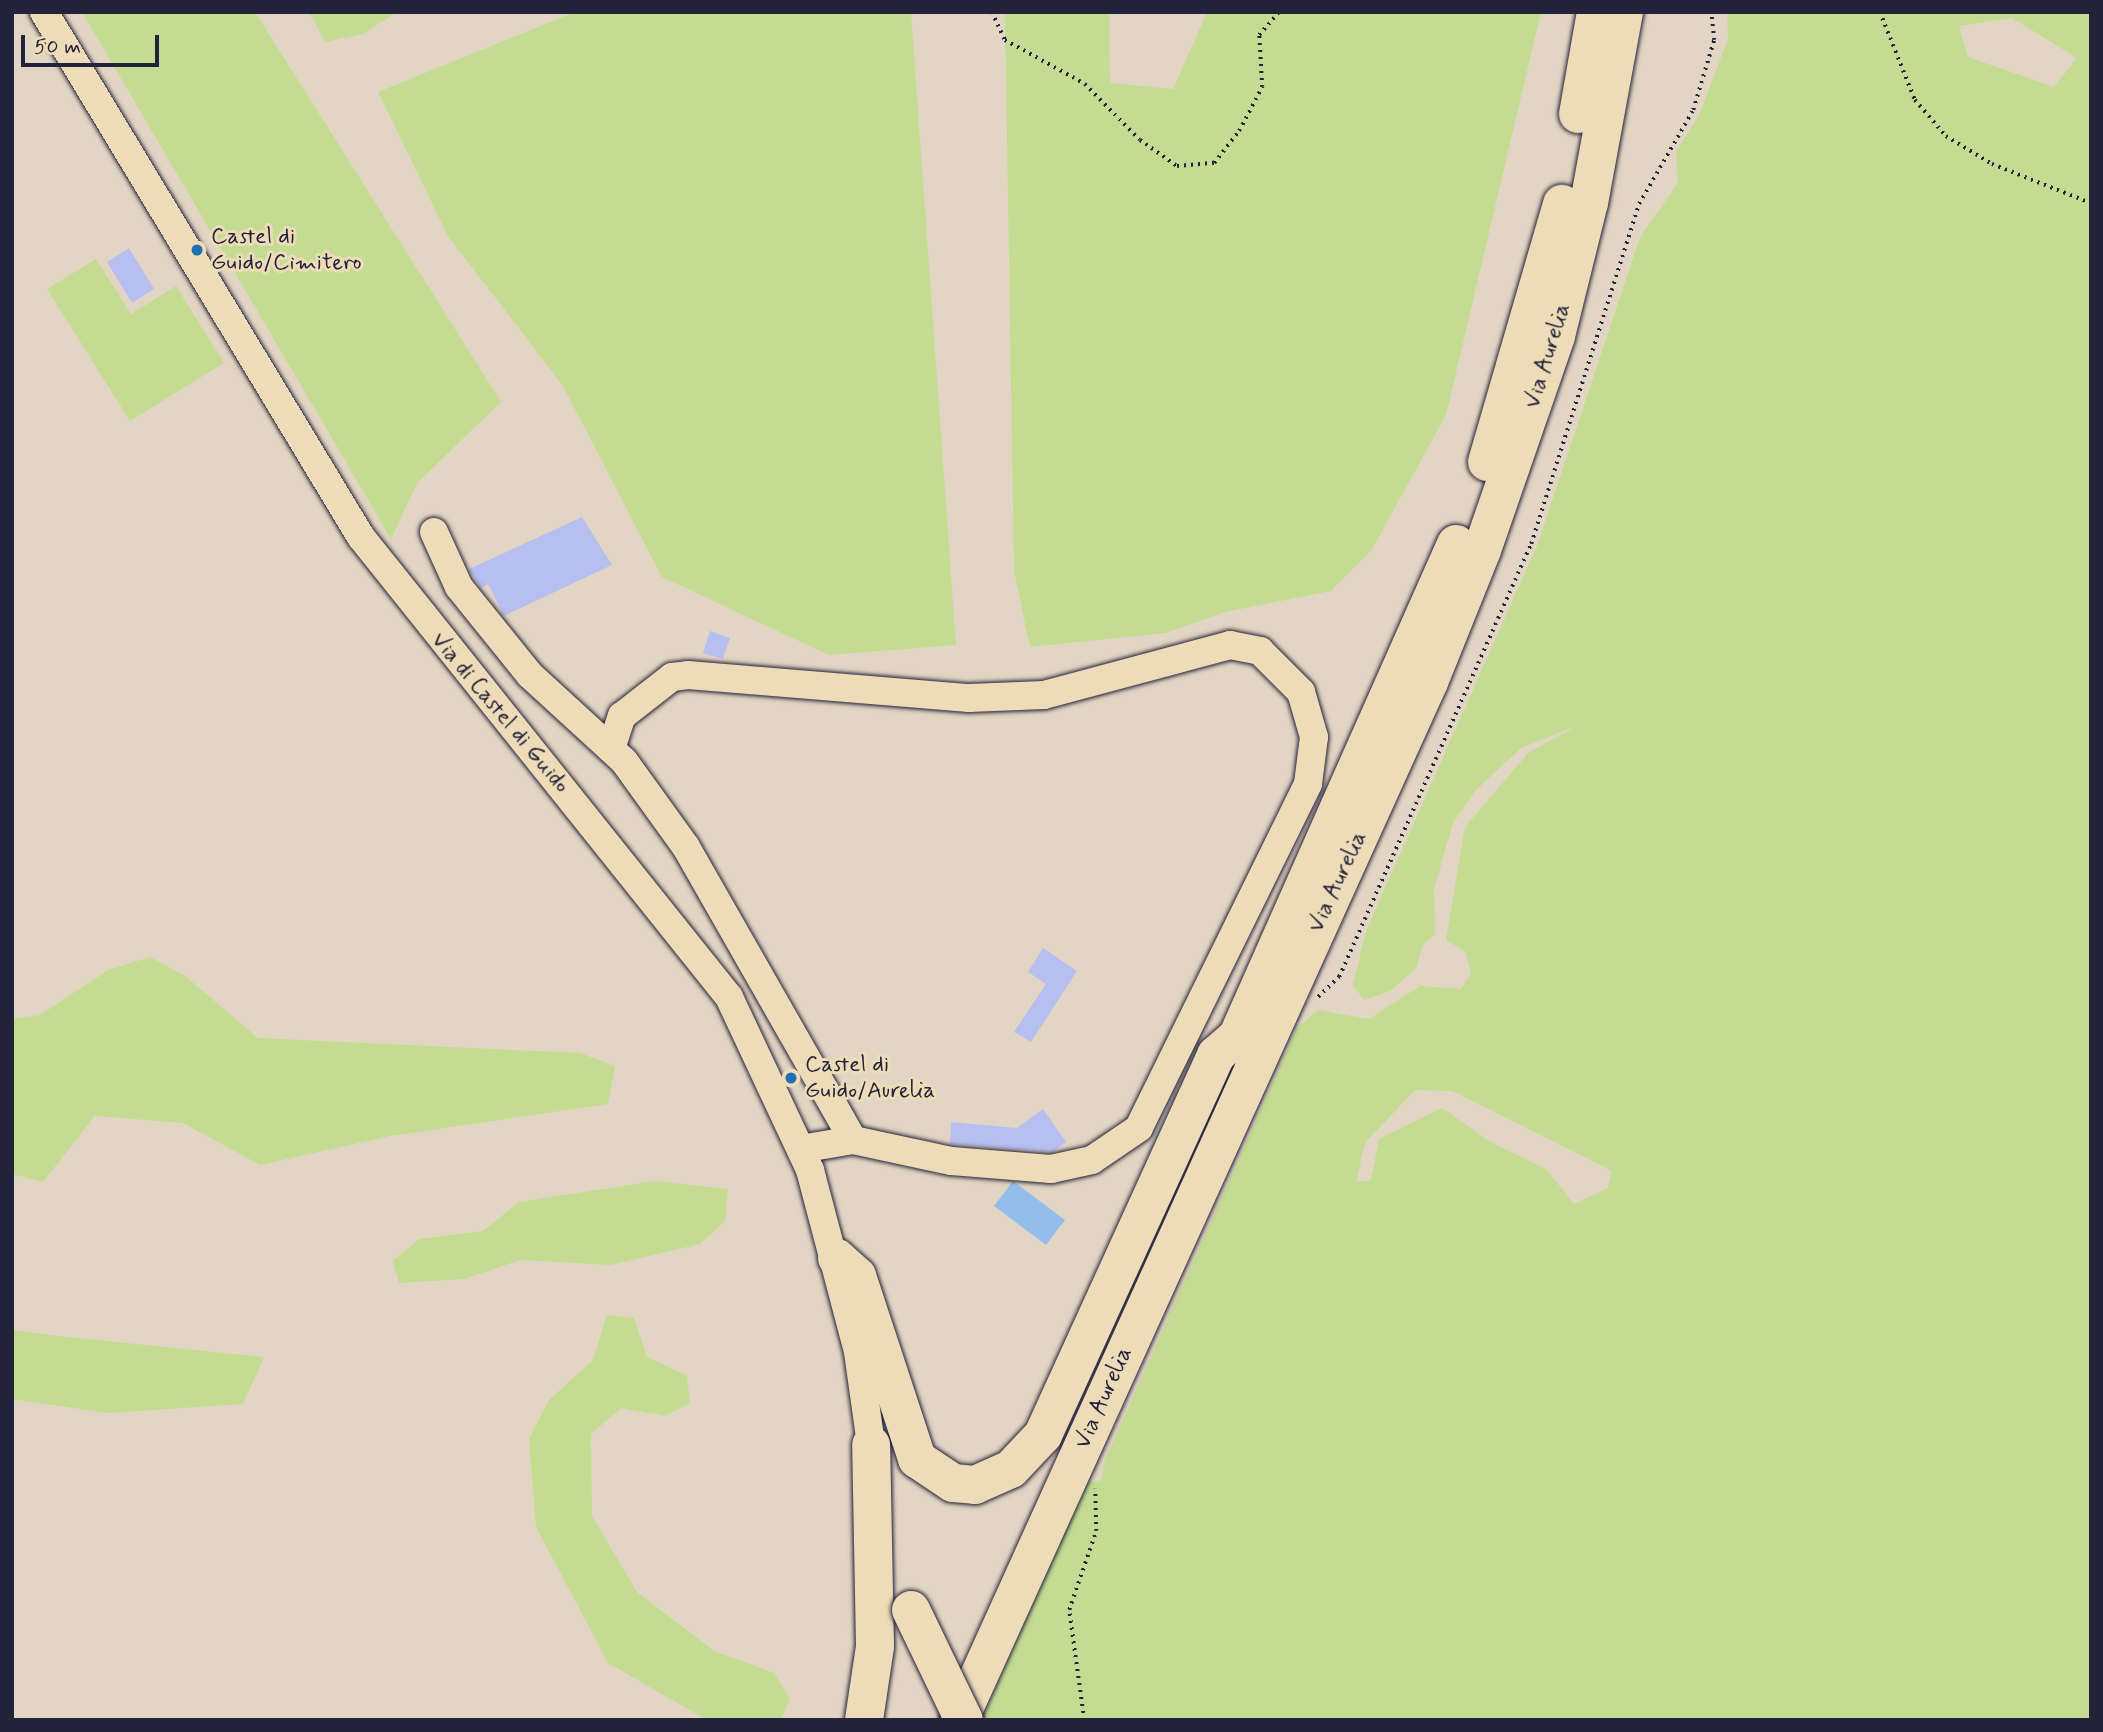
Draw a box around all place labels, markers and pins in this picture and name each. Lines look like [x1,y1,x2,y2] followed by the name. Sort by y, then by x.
[211,223,362,277] place label: Castel di Guido/Cimitero
[189,242,205,258] marker: Castel di Guido/Cimitero
[805,1051,935,1105] place label: Castel di Guido/Aurelia
[783,1070,799,1086] marker: Castel di Guido/Aurelia

